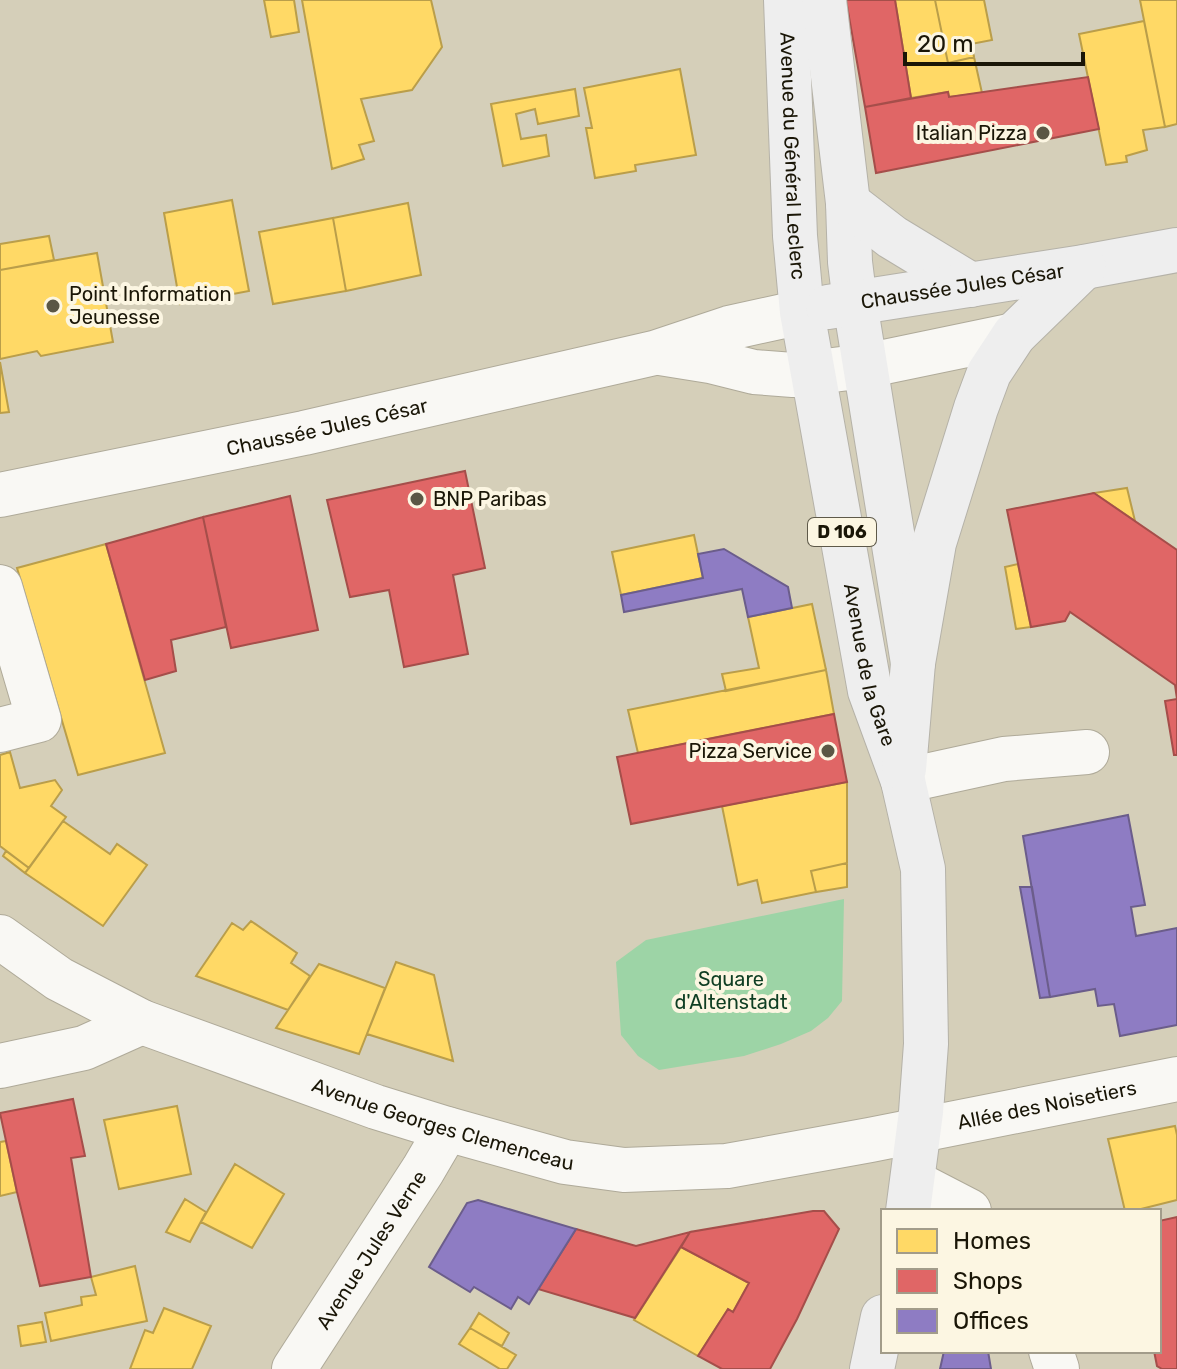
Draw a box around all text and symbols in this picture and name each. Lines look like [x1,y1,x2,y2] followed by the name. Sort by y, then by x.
[905,16,1083,66] scale bar
[917,30,974,58] text: 20 m
[775,31,811,281] street label: Avenue du Général Leclerc
[916,121,1027,145] place label: Italian Pizza
[1034,124,1052,142] marker: Italian Pizza
[859,258,1066,314] street label: Chaussée Jules César
[69,282,232,329] place label: Point Information Jeunesse
[44,297,62,315] marker: Point Information Jeunesse
[224,393,430,461] street label: Chaussée Jules César
[433,487,547,511] place label: BNP Paribas
[408,490,426,508] marker: BNP Paribas
[808,518,876,546] road number: D 106
[839,581,901,750] street label: Avenue de la Gare
[689,739,812,763] place label: Pizza Service
[819,742,837,760] marker: Pizza Service
[674,967,788,1014] park label: Square d'Altenstadt
[309,1073,575,1175] street label: Avenue Georges Clemenceau
[955,1075,1138,1134] street label: Allée des Noisetiers
[311,1166,431,1334] street label: Avenue Jules Verne
[881,1209,1161,1353] legend
[953,1227,1031,1255] text: Homes
[953,1267,1023,1295] text: Shops
[953,1307,1029,1335] text: Offices

